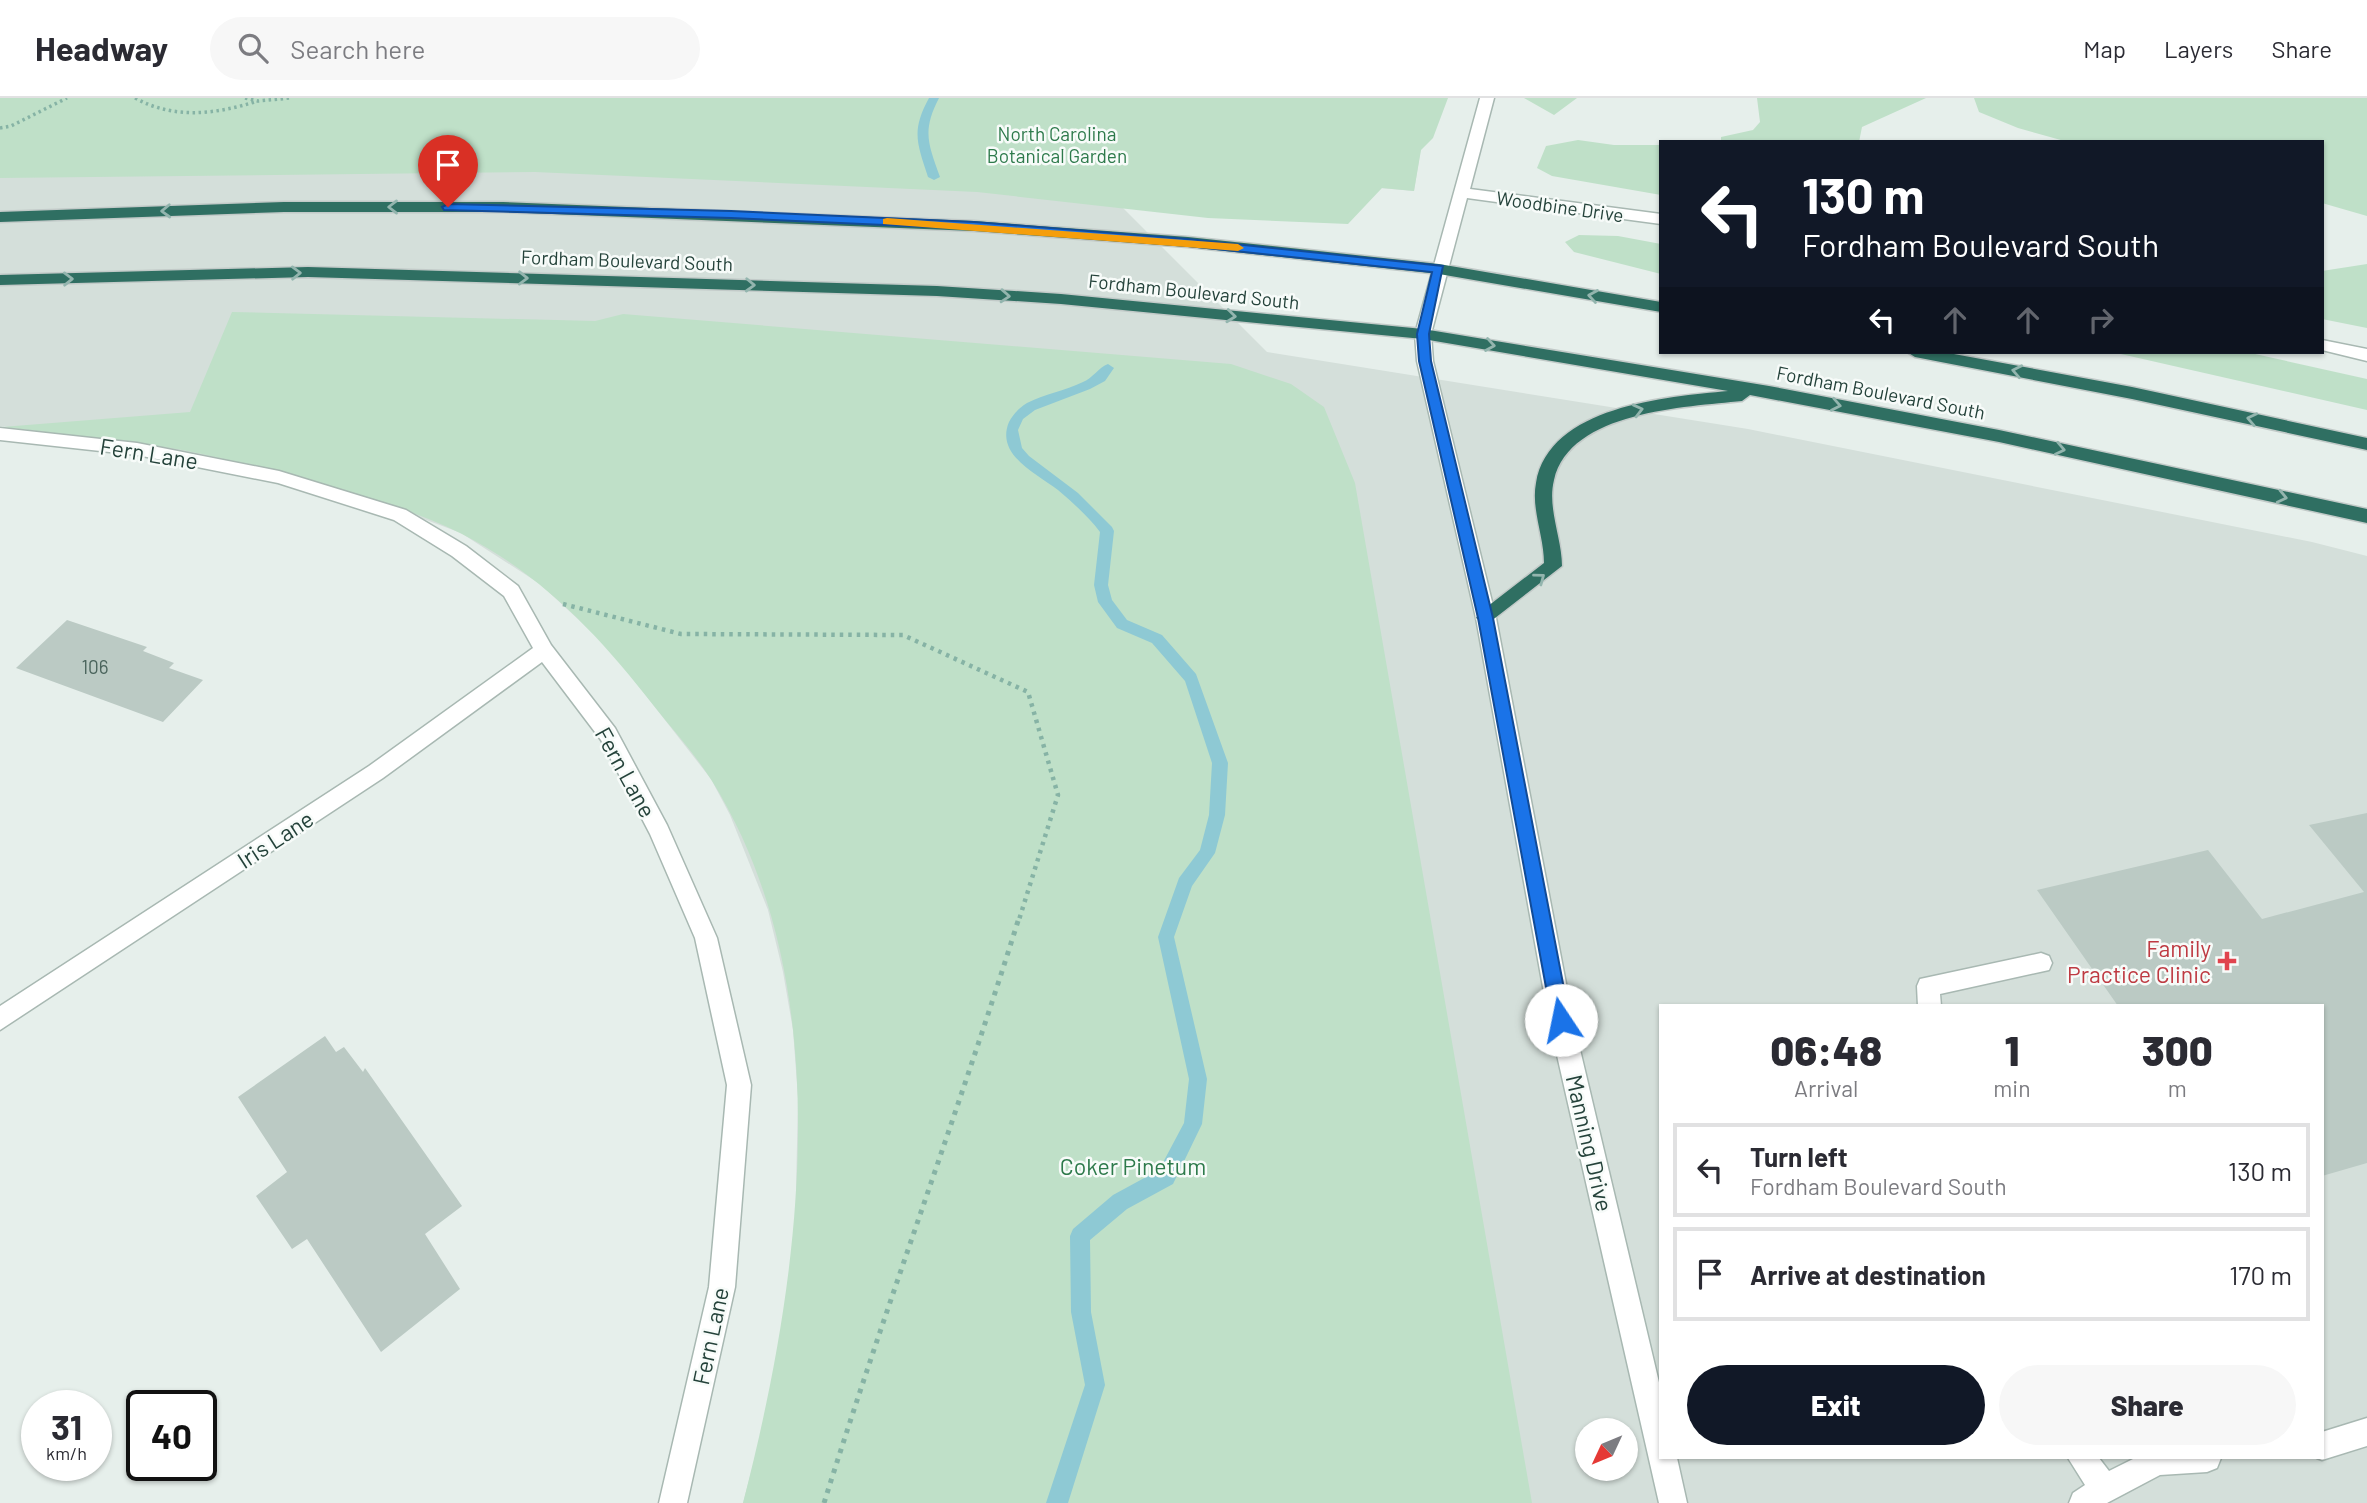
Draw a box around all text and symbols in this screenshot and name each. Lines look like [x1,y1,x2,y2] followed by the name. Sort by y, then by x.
[210,17,700,80] search box
[35,28,168,68] text: Headway
[234,29,272,67] icon: search
[290,33,425,64] text: Search here
[2083,34,2126,63] text: Map
[2164,34,2233,63] text: Layers
[2271,34,2332,63] text: Share
[987,122,1127,167] park label: North Carolina Botanical Garden
[418,135,478,207] pin
[429,146,467,184] icon: arrive
[1802,165,1924,224] text: 130 m
[1687,168,1778,259] icon: left
[1495,186,1625,226] street label: Woodbine Drive
[388,199,398,215] one-way arrow
[160,204,171,219] one-way arrow
[1802,225,2159,263] text: Fordham Boulevard South
[521,245,733,275] street label: Fordham Boulevard South
[290,265,301,280] one-way arrow
[1087,268,1301,314] street label: Fordham Boulevard South
[518,270,529,285] one-way arrow
[63,271,74,286] one-way arrow
[745,277,756,292] one-way arrow
[1000,288,1011,303] one-way arrow
[1588,289,1599,304] one-way arrow
[1863,301,1901,339] icon: left
[1936,301,1974,339] icon: ahead
[2009,301,2047,339] icon: ahead
[2082,301,2120,339] icon: right
[1226,308,1237,323] one-way arrow
[1484,337,1496,352] one-way arrow
[1775,360,1987,424] street label: Fordham Boulevard South
[2011,364,2023,379] one-way arrow
[1830,397,1842,412] one-way arrow
[1632,404,1644,418] one-way arrow
[2247,413,2259,428] one-way arrow
[98,431,200,475] street label: Fern Lane
[2054,440,2066,455] one-way arrow
[2276,488,2288,503] one-way arrow
[1533,573,1545,586] one-way arrow
[81,655,109,678] house number: 106
[590,722,662,822] street label: Fern Lane
[232,804,318,874] street label: Iris Lane
[2067,934,2211,988] place label: Family Practice Clinic
[2217,951,2237,971] marker: Family Practice Clinic
[1524,983,1598,1057] position arrow
[1770,1024,1882,1074] text: 06:48
[2004,1024,2019,1074] text: 1
[2142,1024,2213,1074] text: 300
[1561,1072,1619,1214] street label: Manning Drive
[1794,1074,1858,1102] text: Arrival
[1993,1074,2031,1102] text: min
[2168,1074,2187,1102] text: m
[1750,1141,1848,1172] text: Turn left
[1691,1151,1729,1189] icon: left
[1060,1152,1206,1180] park label: Coker Pinetum
[2228,1155,2292,1186] text: 130 m
[1750,1172,2007,1200] text: Fordham Boulevard South
[1691,1255,1729,1293] icon: arrive
[1750,1259,1986,1290] text: Arrive at destination
[2229,1259,2292,1290] text: 170 m
[686,1285,734,1387] street label: Fern Lane
[1687,1365,1985,1445] button: Exit
[1999,1365,2296,1445] button: Share
[126,1390,217,1481] speed limit sign: 40
[51,1405,82,1447] text: 31
[1575,1418,1638,1480] north arrow
[1575,1418,1638,1481] map controls
[46,1442,87,1464] text: km/h

